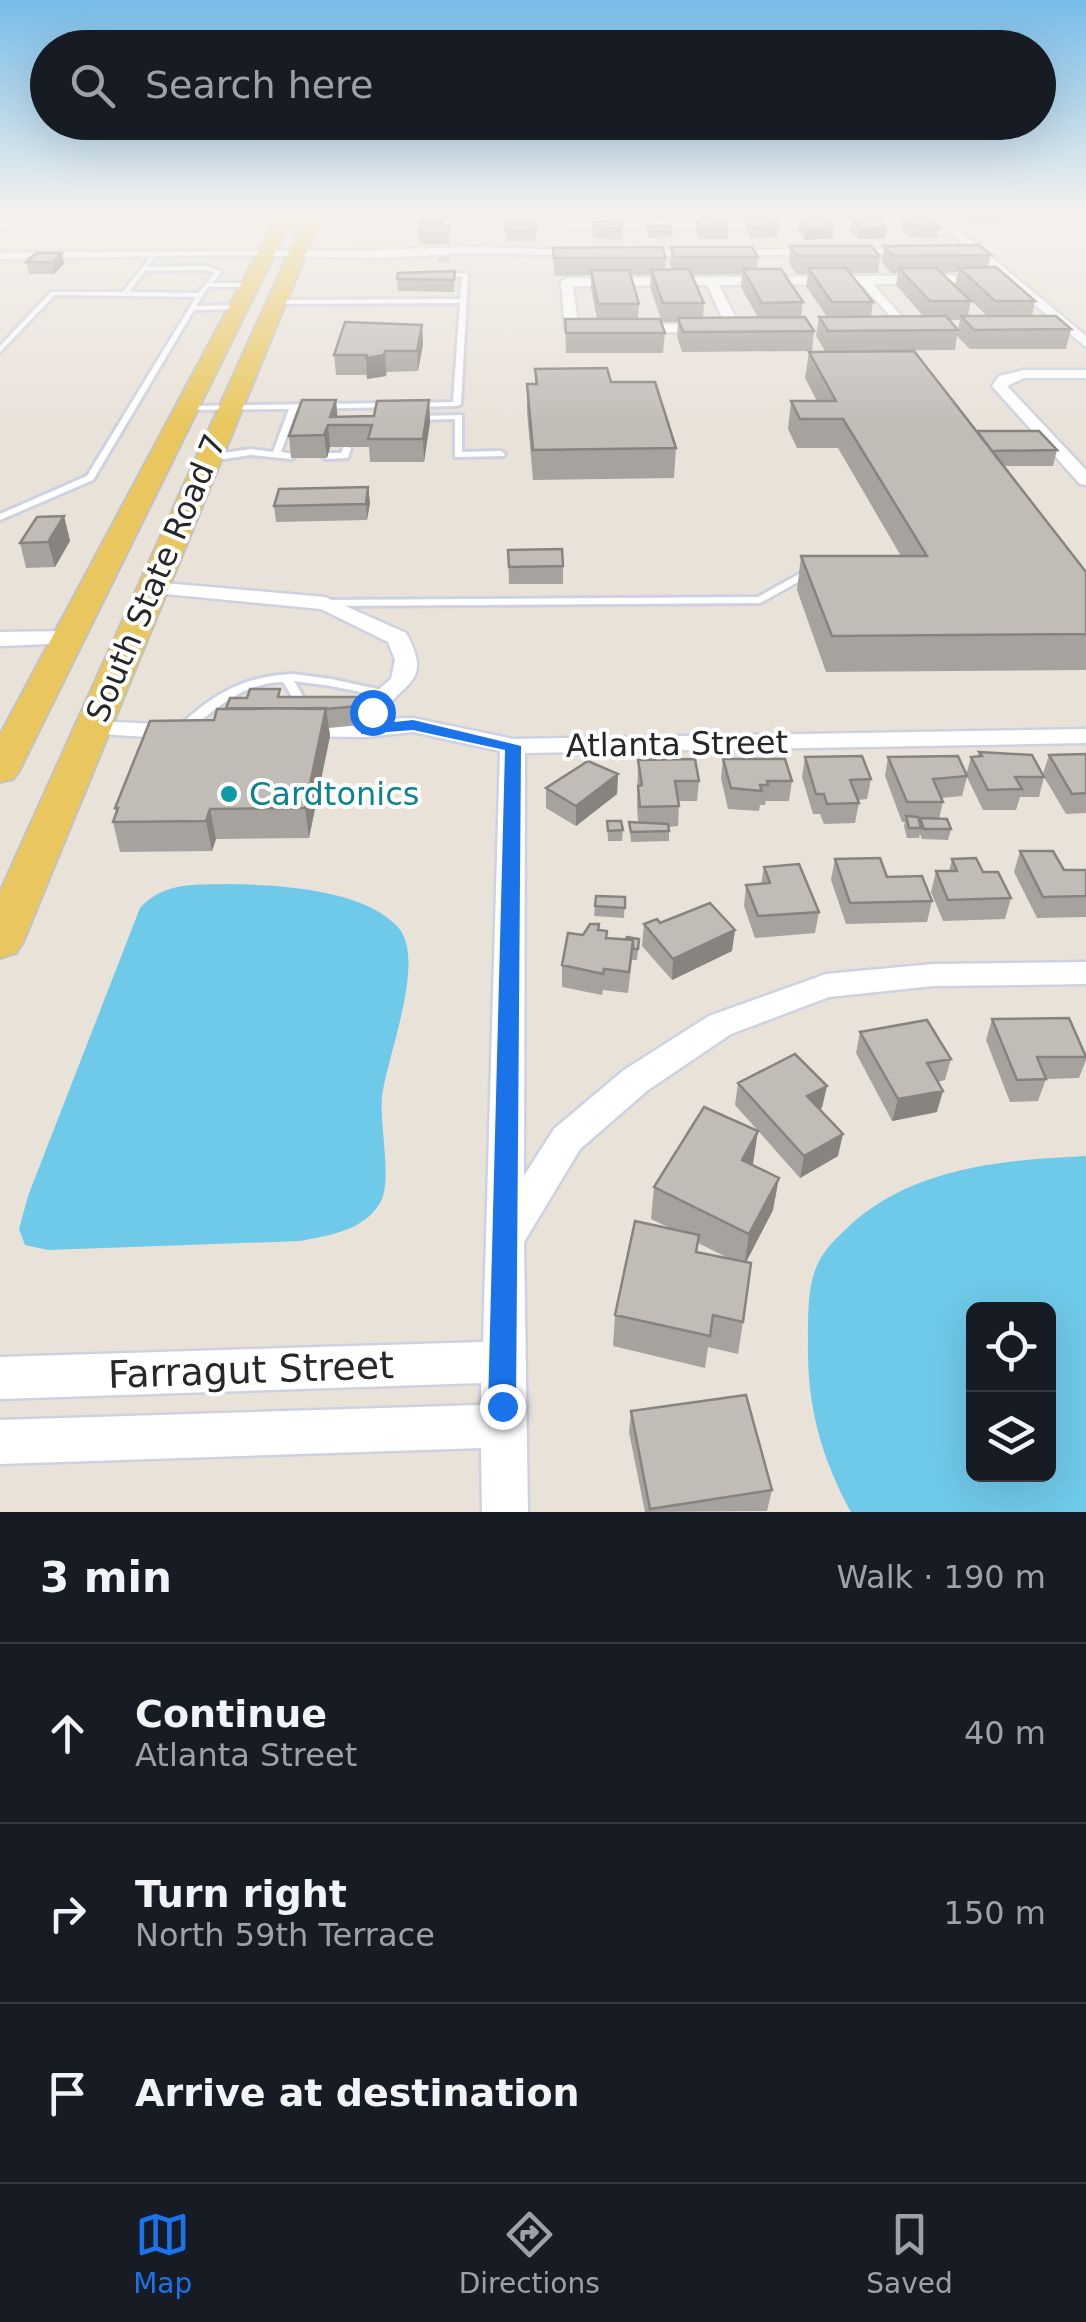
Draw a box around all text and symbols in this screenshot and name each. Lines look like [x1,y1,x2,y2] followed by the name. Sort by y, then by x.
[30,30,1056,140] search box
[65,58,120,113] icon: search
[145,63,373,107] text: Search here
[78,428,234,728] street label: South State Road 7
[350,690,396,736] route start
[566,723,788,765] street label: Atlanta Street
[249,775,419,813] place label: Cardtonics
[218,783,240,805] marker: Cardtonics
[966,1302,1056,1482] map controls
[966,1302,1056,1392] button: locate
[107,1343,395,1397] street label: Farragut Street
[480,1384,526,1430] route end
[966,1392,1056,1482] button: layers
[40,1553,172,1602] text: 3 min
[836,1558,1046,1596] text: Walk · 190 m
[135,1692,327,1736] text: Continue
[40,1706,95,1761] icon: ahead
[964,1714,1046,1752] text: 40 m
[135,1736,357,1774] text: Atlanta Street
[135,1872,347,1916] text: Turn right
[40,1886,95,1941] icon: right
[944,1894,1046,1932] text: 150 m
[135,1916,435,1954] text: North 59th Terrace
[40,2066,95,2121] icon: arrive
[135,2071,580,2115] text: Arrive at destination
[133,2207,192,2300] tab: Map
[459,2207,600,2300] tab: Directions
[866,2207,953,2300] tab: Saved

